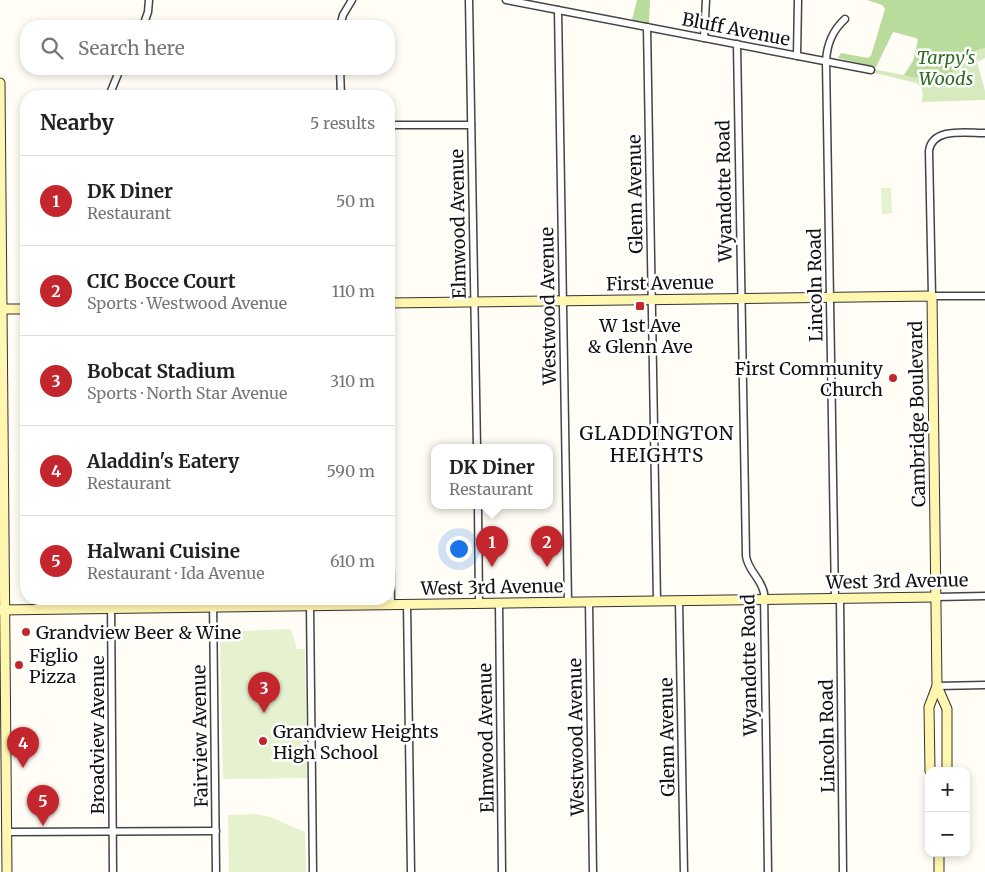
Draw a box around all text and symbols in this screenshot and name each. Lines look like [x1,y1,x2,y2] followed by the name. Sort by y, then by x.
[680,7,792,51] street label: Bluff Avenue
[20,20,395,75] search box
[38,34,66,62] icon: search
[78,36,185,60] text: Search here
[917,46,975,90] park label: Tarpy's Woods
[40,109,114,136] text: Nearby
[310,113,375,133] text: 5 results
[711,120,737,263] street label: Wyandotte Road
[622,134,648,254] street label: Glenn Avenue
[445,149,471,299] street label: Elmwood Avenue
[87,179,173,203] text: DK Diner
[52,191,60,211] text: 1
[336,191,375,211] text: 50 m
[87,203,171,223] text: Restaurant
[535,227,561,386] street label: Westwood Avenue
[803,228,827,342] street label: Lincoln Road
[87,269,236,293] text: CIC Bocce Court
[606,271,714,295] street label: First Avenue
[51,281,61,301] text: 2
[332,281,375,301] text: 110 m
[87,293,287,313] text: Sports · Westwood Avenue
[634,300,646,312] marker: W 1st Ave & Glenn Ave
[587,314,693,358] place label: W 1st Ave & Glenn Ave
[904,320,930,507] street label: Cambridge Boulevard
[735,357,884,401] place label: First Community Church
[87,359,235,383] text: Bobcat Stadium
[51,371,61,391] text: 3
[330,371,375,391] text: 310 m
[887,372,899,384] marker: First Community Church
[87,383,287,403] text: Sports · North Star Avenue
[580,421,734,467] district label: GLADDINGTON HEIGHTS
[431,444,553,509] popup
[87,449,239,473] text: Aladdin's Eatery
[449,455,535,479] text: DK Diner
[51,461,61,481] text: 4
[326,461,375,481] text: 590 m
[87,473,171,493] text: Restaurant
[449,479,533,499] text: Restaurant
[476,526,508,567] pin: 1
[531,526,563,567] pin: 2
[446,536,472,562] your location
[87,539,240,563] text: Halwani Cuisine
[51,551,61,571] text: 5
[330,551,375,571] text: 610 m
[87,563,265,583] text: Restaurant · Ida Avenue
[825,568,968,594] street label: West 3rd Avenue
[420,574,563,600] street label: West 3rd Avenue
[736,594,762,737] street label: Wyandotte Road
[36,621,241,644] place label: Grandview Beer & Wine
[20,626,32,638] marker: Grandview Beer & Wine
[29,644,78,688] place label: Figlio Pizza
[86,655,109,815] street label: Broadview Avenue
[563,658,589,817] street label: Westwood Avenue
[13,659,25,671] marker: Figlio Pizza
[473,663,499,813] street label: Elmwood Avenue
[187,665,213,807] street label: Fairview Avenue
[248,672,280,713] pin: 3
[654,677,680,797] street label: Glenn Avenue
[815,679,839,793] street label: Lincoln Road
[273,720,439,764] place label: Grandview Heights High School
[7,727,39,768] pin: 4
[257,735,269,747] marker: Grandview Heights High School
[925,767,970,857] map controls
[925,767,970,812] button: +
[27,785,59,826] pin: 5
[925,812,970,857] button: −

